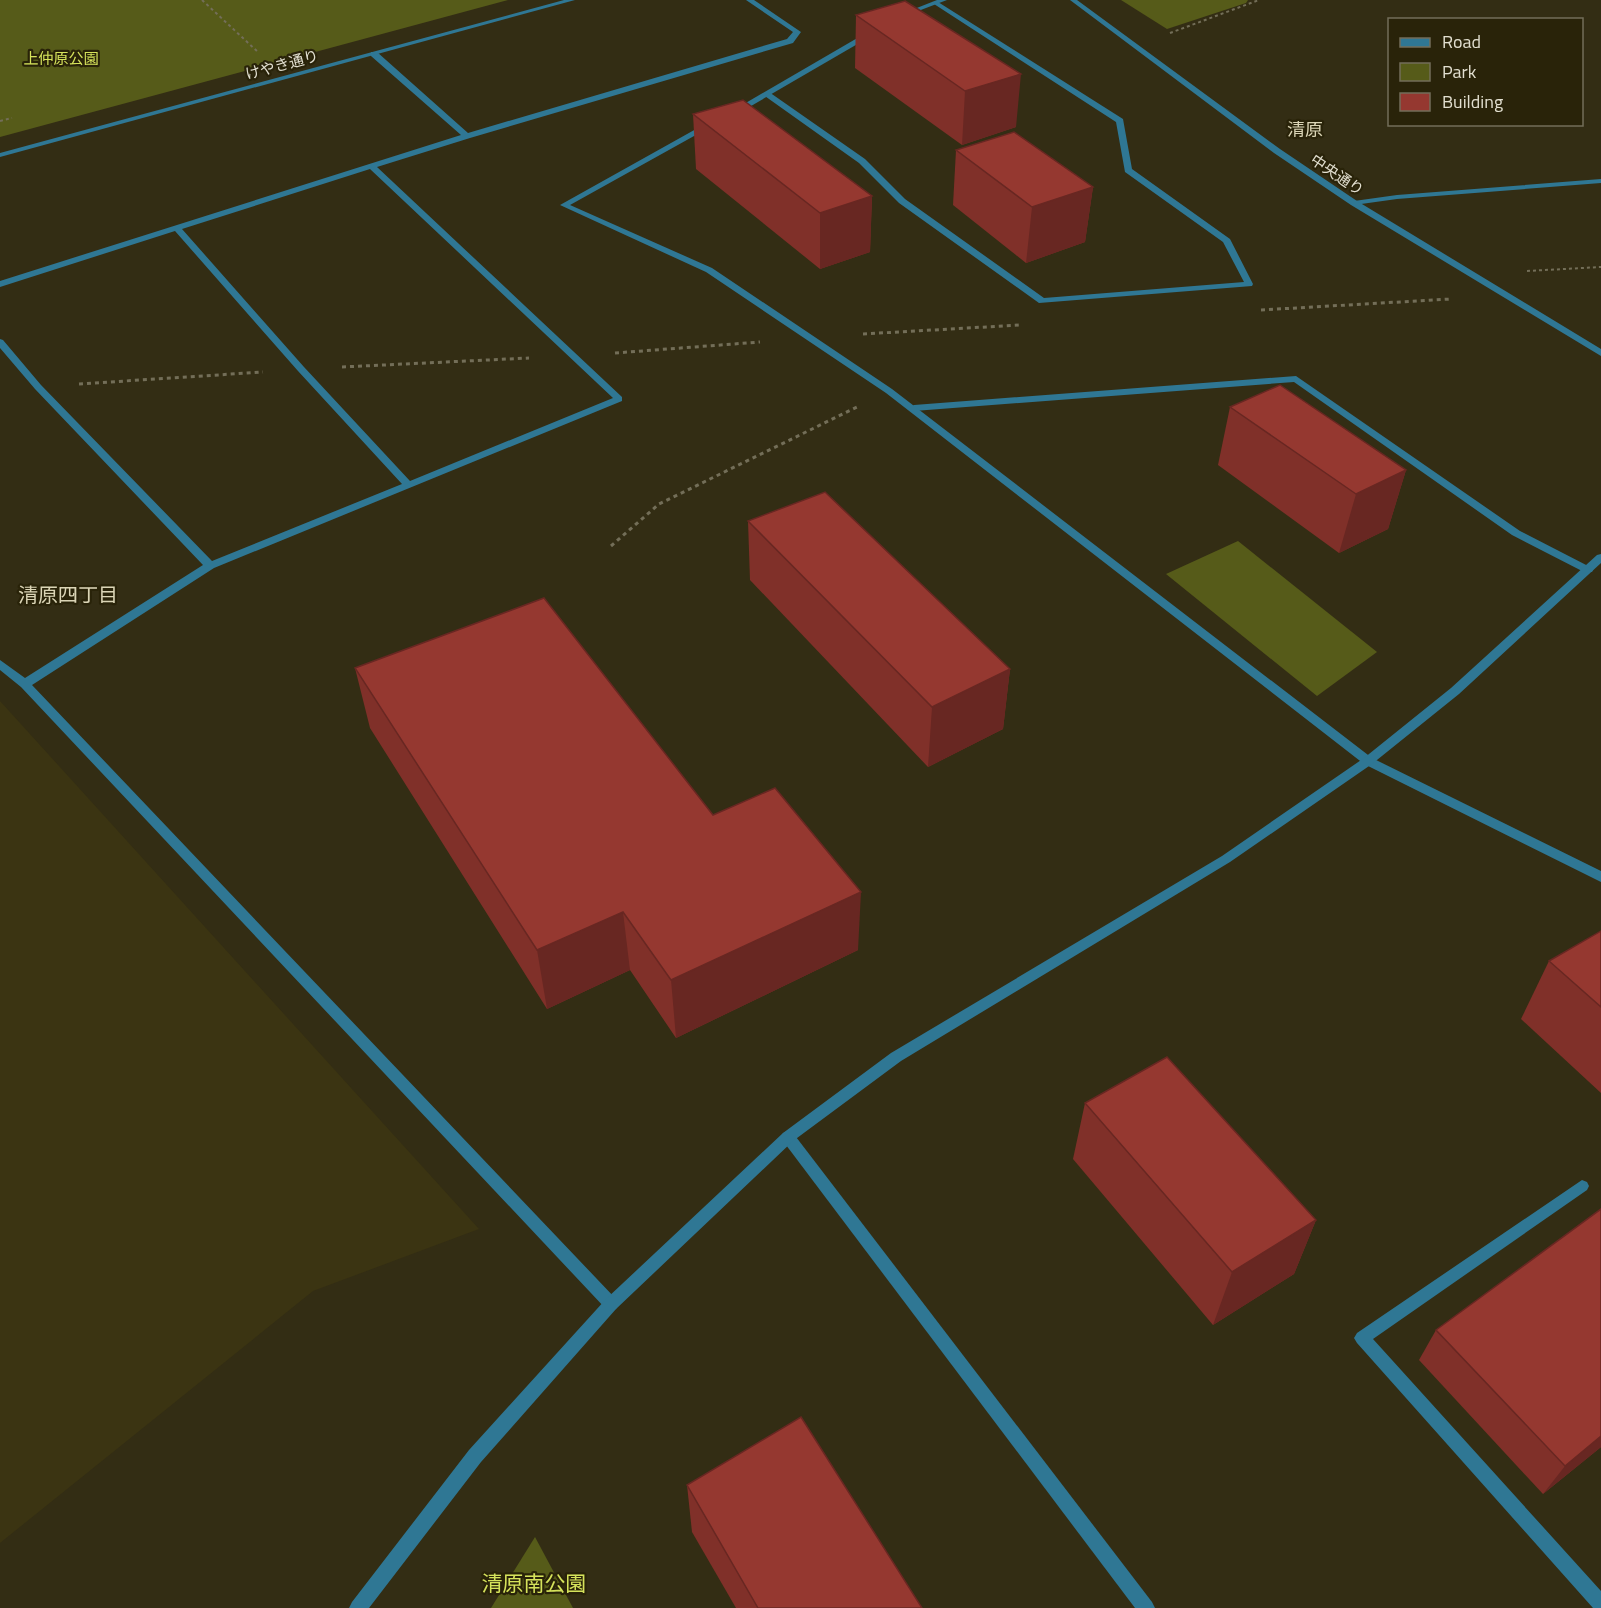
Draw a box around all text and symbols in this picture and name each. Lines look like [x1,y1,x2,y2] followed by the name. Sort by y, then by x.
[1388,18,1583,126] legend
[1442,28,1481,55] text: Road
[243,44,321,85] street label: けやき通り
[23,47,99,70] park label: 上仲原公園
[1442,58,1477,85] text: Park
[1442,88,1503,115] text: Building
[1287,116,1323,143] district label: 清原
[1306,148,1369,201] street label: 中央通り
[18,579,118,610] district label: 清原四丁目
[482,1567,587,1599] park label: 清原南公園

